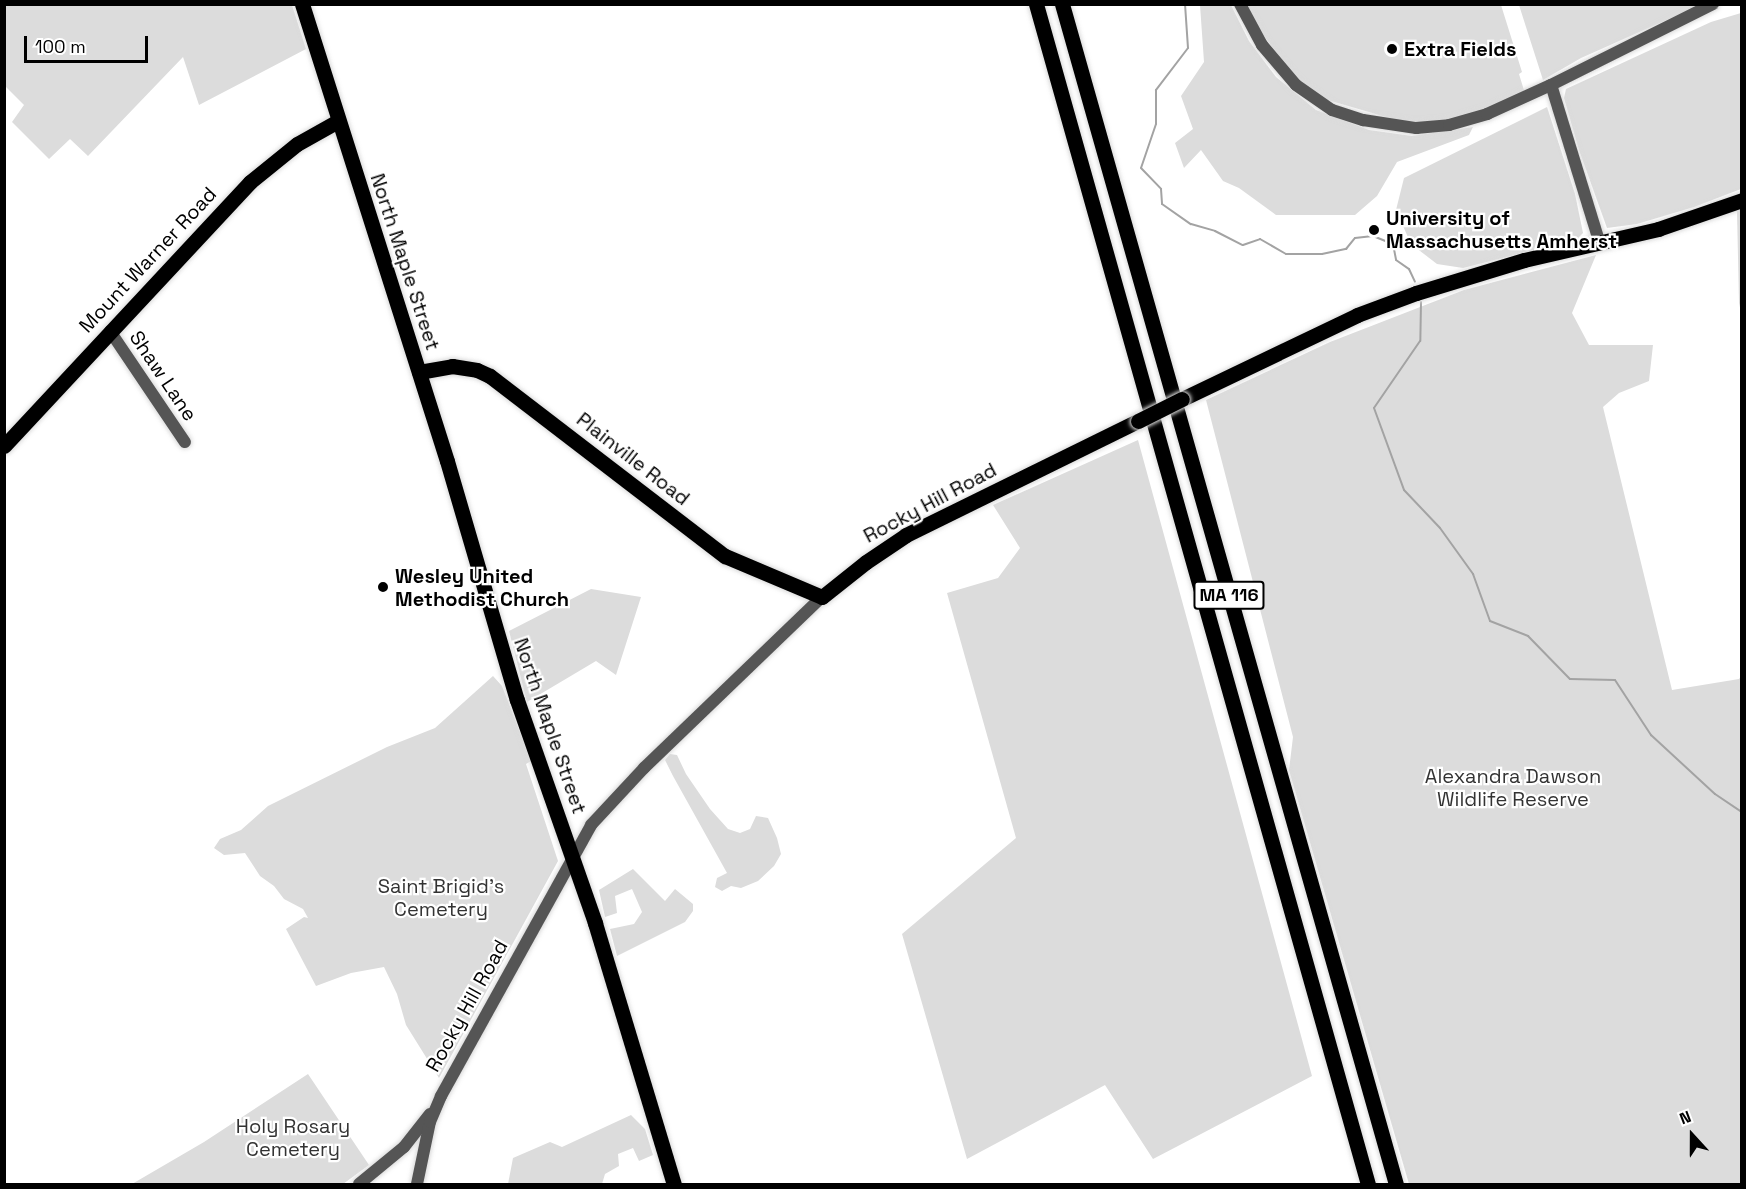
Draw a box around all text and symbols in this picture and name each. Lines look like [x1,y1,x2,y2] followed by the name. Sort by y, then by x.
[27,24,152,62] scale bar
[35,35,86,58] text: 100 m
[1404,37,1516,61] place label: Extra Fields
[1385,42,1399,56] marker: Extra Fields
[365,171,445,353] street label: North Maple Street
[74,182,222,338] street label: Mount Warner Road
[1386,207,1617,254] place label: University of Massachusetts Amherst
[1367,223,1381,237] marker: University of Massachusetts Amherst
[124,326,202,426] street label: Shaw Lane
[572,407,694,511] street label: Plainville Road
[859,458,1001,548] street label: Rocky Hill Road
[395,564,569,611] place label: Wesley United Methodist Church
[376,580,390,594] marker: Wesley United Methodist Church
[1193,580,1265,610] road number: MA 116
[509,635,591,817] street label: North Maple Street
[1425,764,1601,811] park label: Alexandra Dawson Wildlife Reserve
[378,874,504,921] park label: Saint Brigid's Cemetery
[421,936,513,1076] street label: Rocky Hill Road
[1662,1105,1722,1165] north arrow
[1677,1106,1694,1129] text: N
[236,1115,350,1162] park label: Holy Rosary Cemetery

